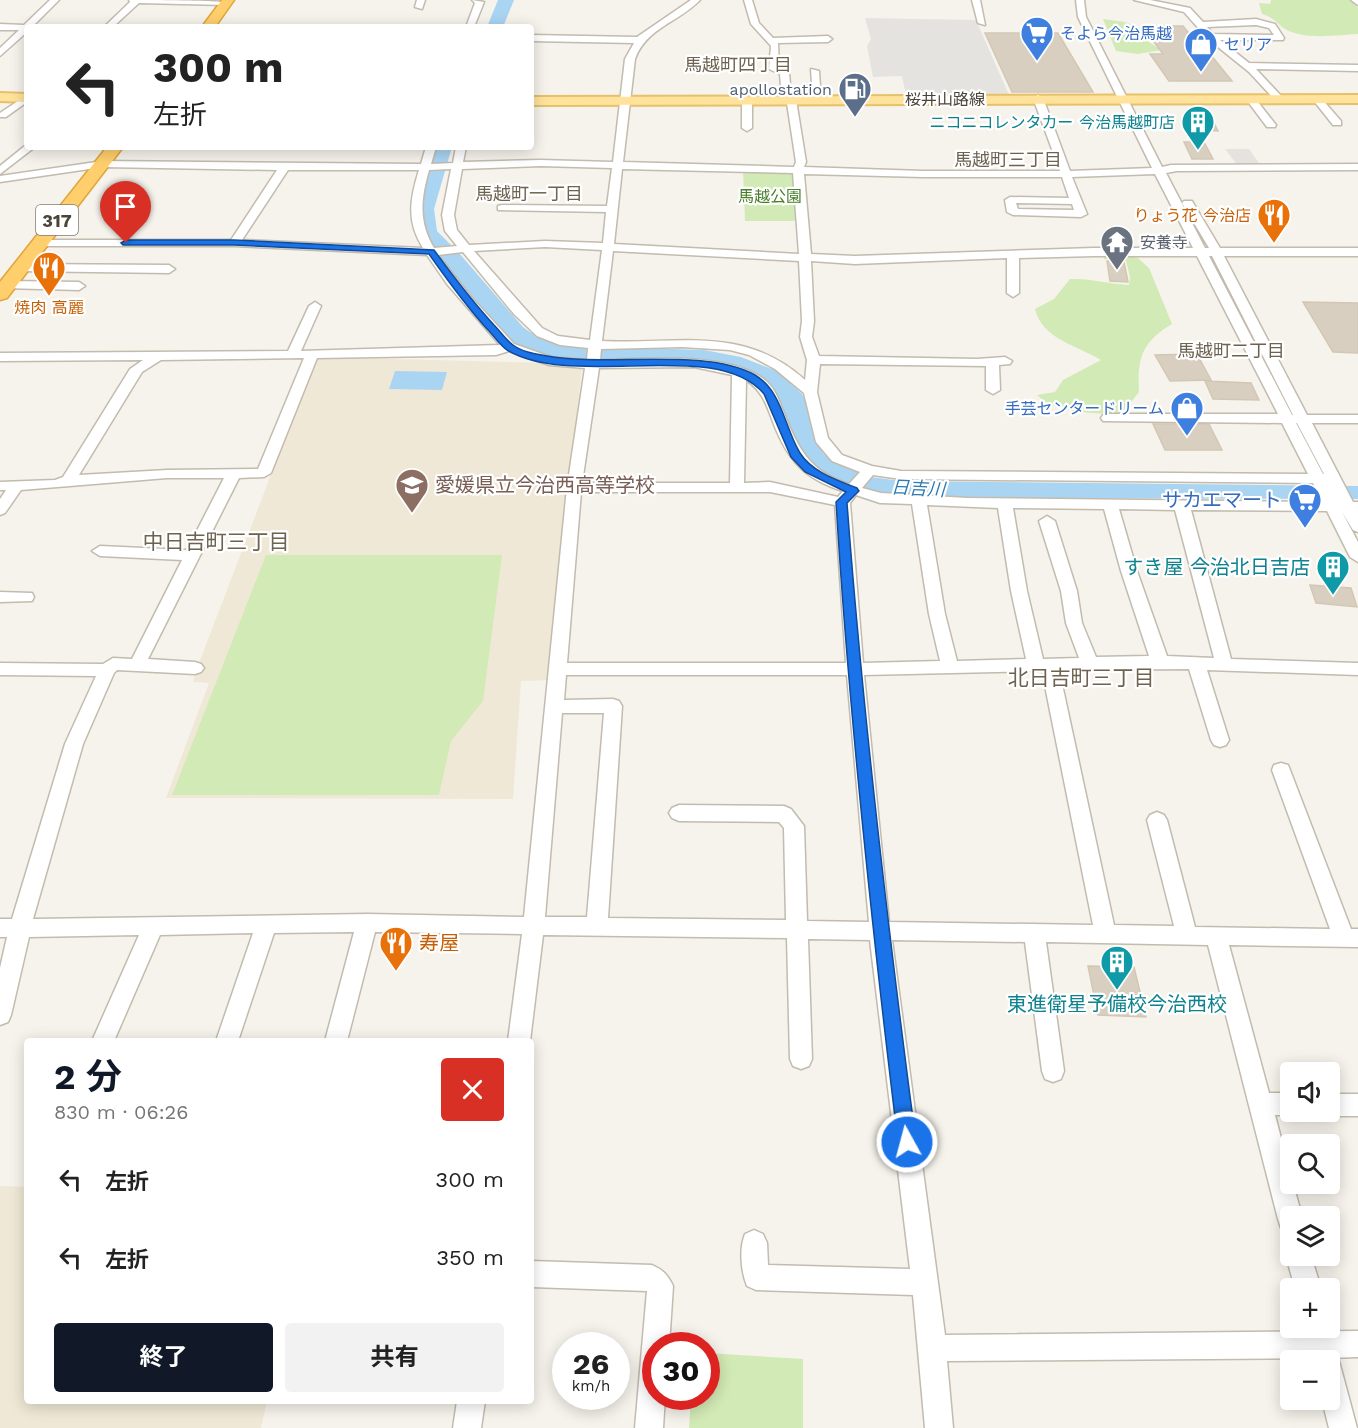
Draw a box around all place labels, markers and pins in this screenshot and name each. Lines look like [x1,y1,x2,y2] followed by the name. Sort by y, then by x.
[1019,15,1055,62] supermarket icon: そよら今治馬越
[1060,24,1172,43] place label: そよら今治馬越
[1183,26,1219,73] shop icon: セリア
[1224,35,1272,54] place label: セリア
[837,71,873,118] fuel station icon: apollostation
[730,80,832,99] place label: apollostation
[1180,104,1216,151] building icon: ニコニコレンタカー 今治馬越町店
[930,113,1175,132] place label: ニコニコレンタカー 今治馬越町店
[100,181,151,243] pin
[1256,197,1292,244] restaurant icon: りょう花 今治店
[1134,206,1251,225] place label: りょう花 今治店
[1099,224,1135,271] temple icon: 安養寺
[1140,233,1188,252] place label: 安養寺
[31,250,67,297] restaurant icon: 焼肉 高麗
[14,298,84,317] place label: 焼肉 高麗
[1169,390,1205,437] shop icon: 手芸センタードリーム
[1004,399,1164,418] place label: 手芸センタードリーム
[394,467,430,514] school or university icon: 愛媛県立今治西高等学校
[435,473,655,497] place label: 愛媛県立今治西高等学校
[1287,482,1323,529] supermarket icon: サカエマート
[1162,488,1282,512] place label: サカエマート
[1315,549,1351,596] building icon: すき屋 今治北日吉店
[1123,555,1310,579] place label: すき屋 今治北日吉店
[378,925,414,972] restaurant icon: 寿屋
[419,931,459,955] place label: 寿屋
[1099,944,1135,991] building icon: 東進衛星予備校今治西校
[1007,992,1227,1016] place label: 東進衛星予備校今治西校

